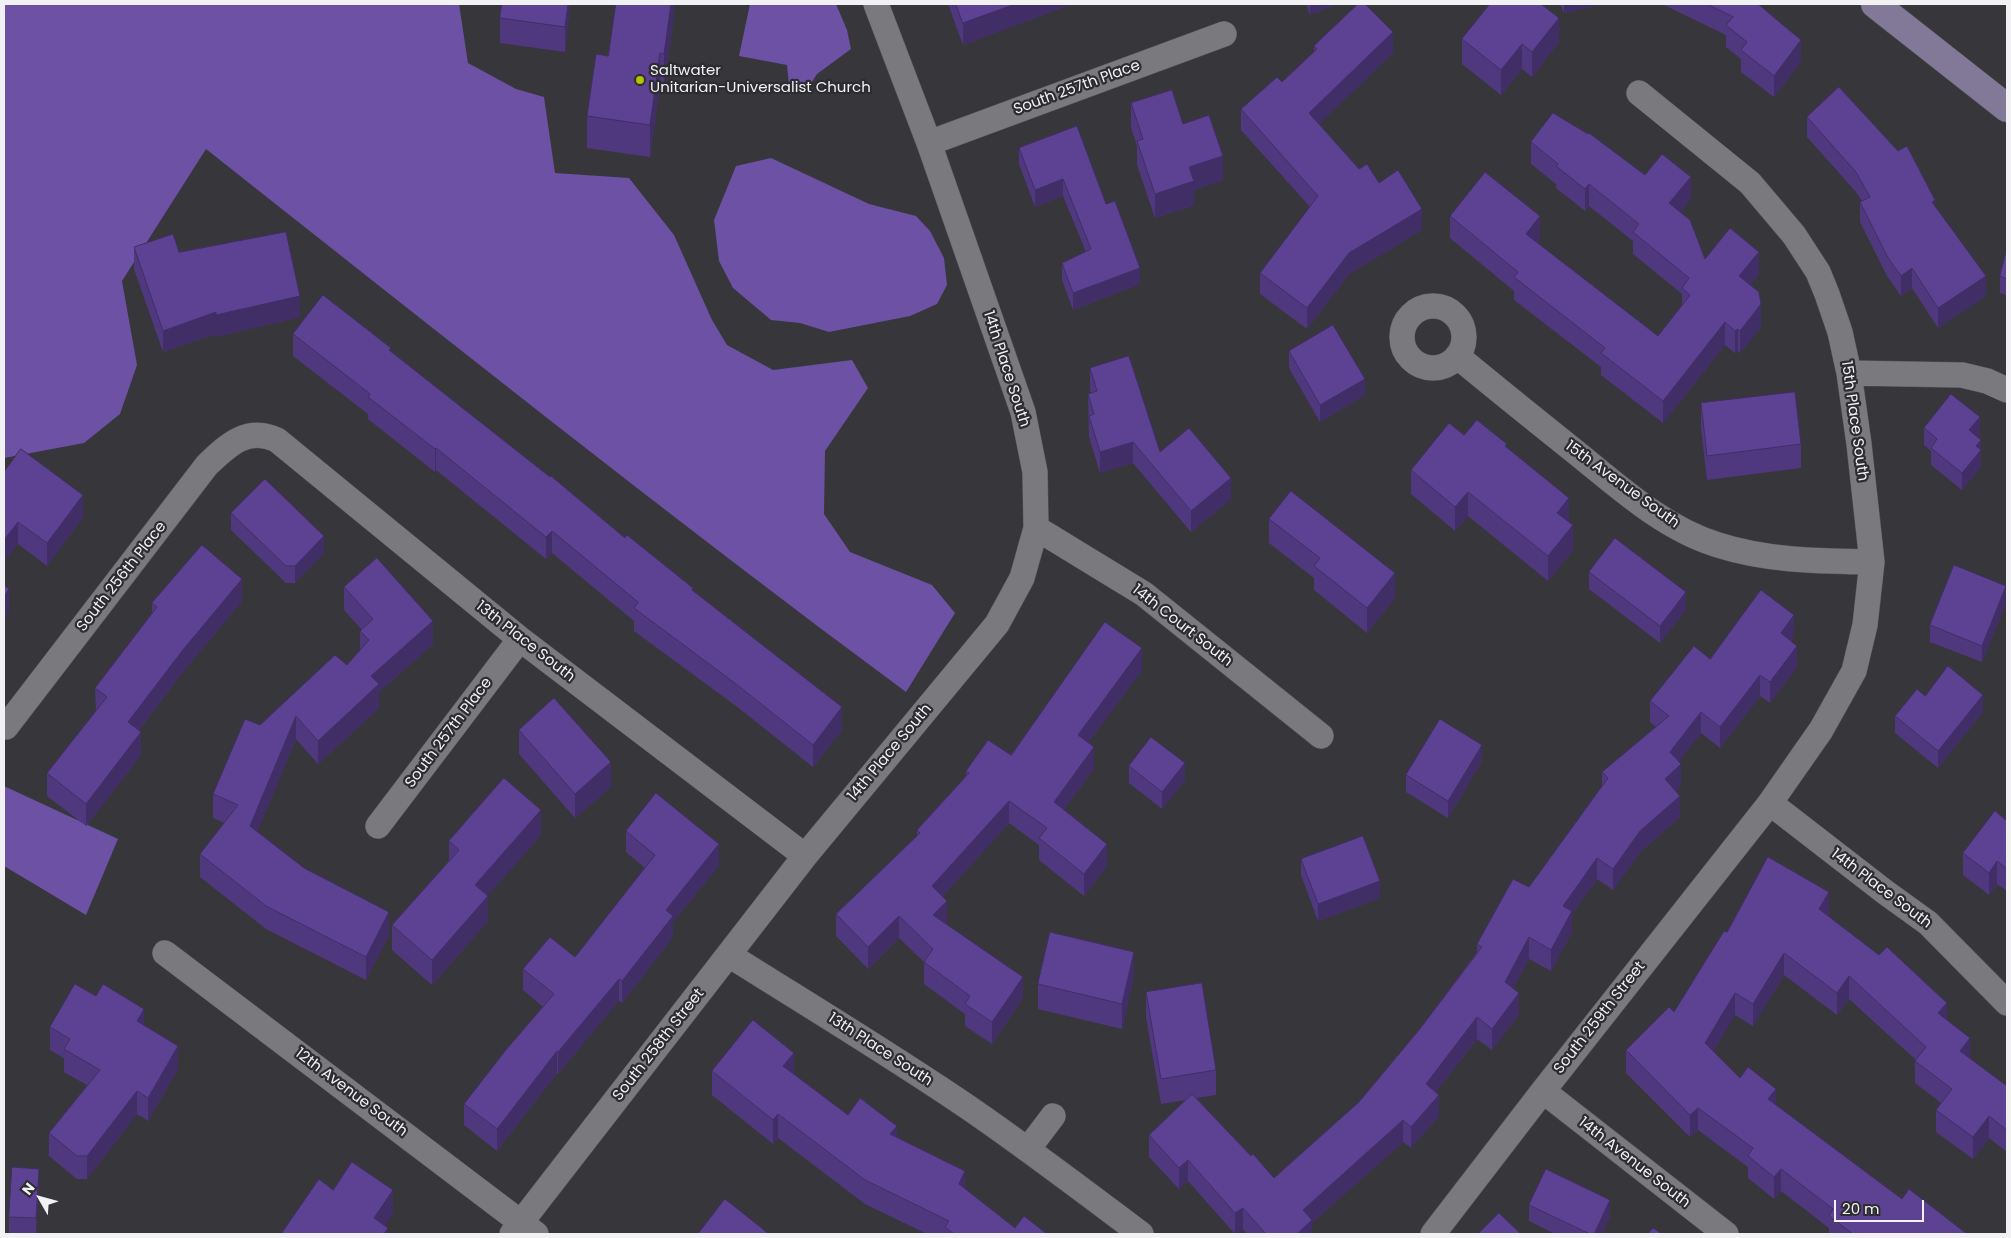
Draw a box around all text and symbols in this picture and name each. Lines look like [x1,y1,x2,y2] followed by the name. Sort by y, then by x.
[1011,57,1143,119] street label: South 257th Place
[650,62,871,97] place label: Saltwater Unitarian-Universalist Church
[634,74,646,86] marker: Saltwater Unitarian-Universalist Church
[979,309,1033,429] street label: 14th Place South
[1837,360,1871,482] street label: 15th Place South
[1561,438,1683,532] street label: 15th Avenue South
[73,518,171,636] street label: South 256th Place
[1128,581,1236,671] street label: 14th Court South
[472,598,578,686] street label: 13th Place South
[402,674,496,792] street label: South 257th Place
[844,701,936,805] street label: 14th Place South
[1827,845,1935,933] street label: 14th Place South
[1551,958,1649,1078] street label: South 259th Street
[610,985,708,1105] street label: South 258th Street
[824,1010,936,1090] street label: 13th Place South
[291,1045,411,1141] street label: 12th Avenue South
[1575,1114,1693,1212] street label: 14th Avenue South
[15,1173,65,1223] north arrow
[17,1178,39,1199] text: N
[1836,1190,1926,1222] scale bar
[1842,1198,1880,1219] text: 20 m

